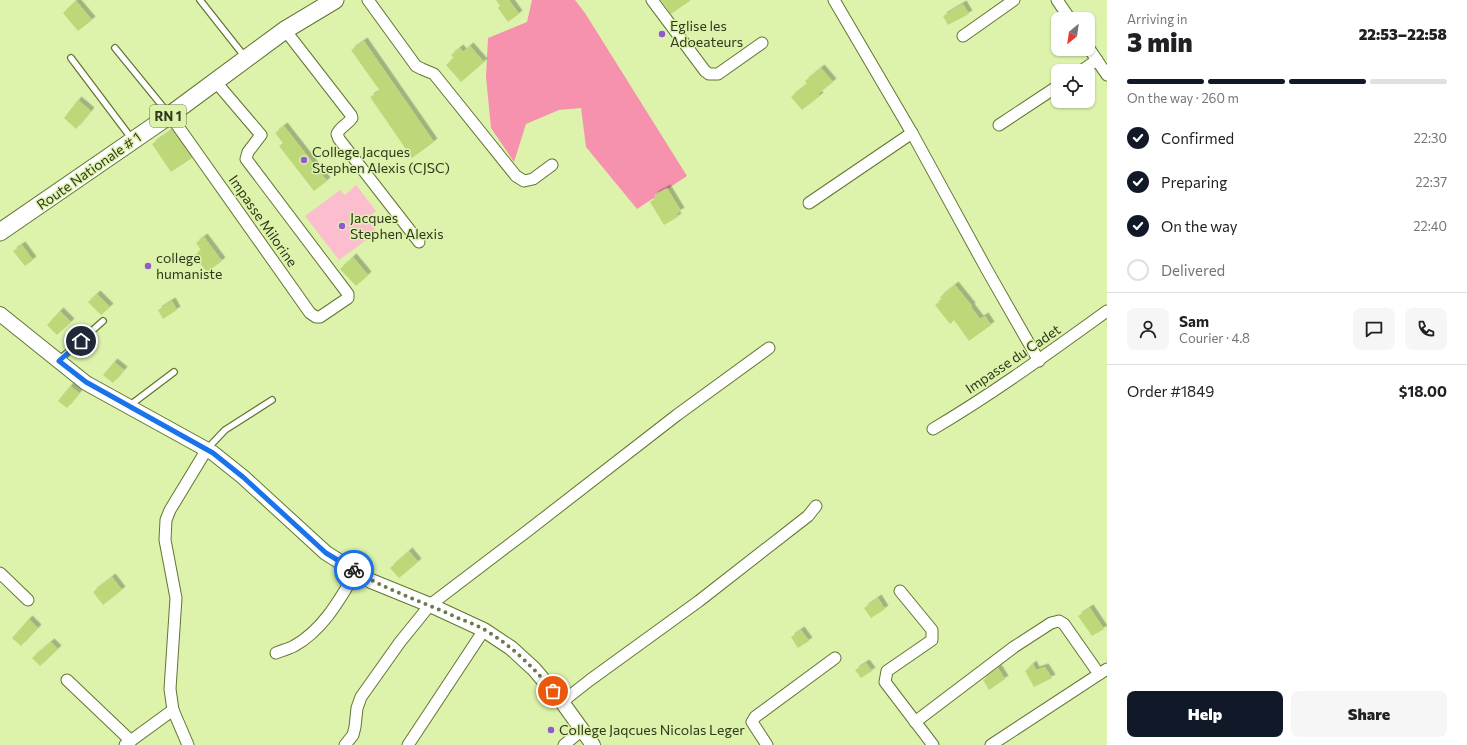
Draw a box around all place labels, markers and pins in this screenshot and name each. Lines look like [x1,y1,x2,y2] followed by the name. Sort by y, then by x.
[670,17,743,50] place label: Eglise les Adoeateurs
[657,29,667,39] marker: Eglise les Adoeateurs
[312,143,450,176] place label: College Jacques Stephen Alexis (CJSC)
[299,155,309,165] marker: College Jacques Stephen Alexis (CJSC)
[350,209,444,242] place label: Jacques Stephen Alexis
[337,221,347,231] marker: Jacques Stephen Alexis
[156,249,222,282] place label: college humaniste
[143,261,153,271] marker: college humaniste
[64,324,98,358] pin
[536,674,570,708] pin
[559,721,745,738] place label: College Jaqcues Nicolas Leger
[546,725,556,735] marker: College Jaqcues Nicolas Leger

